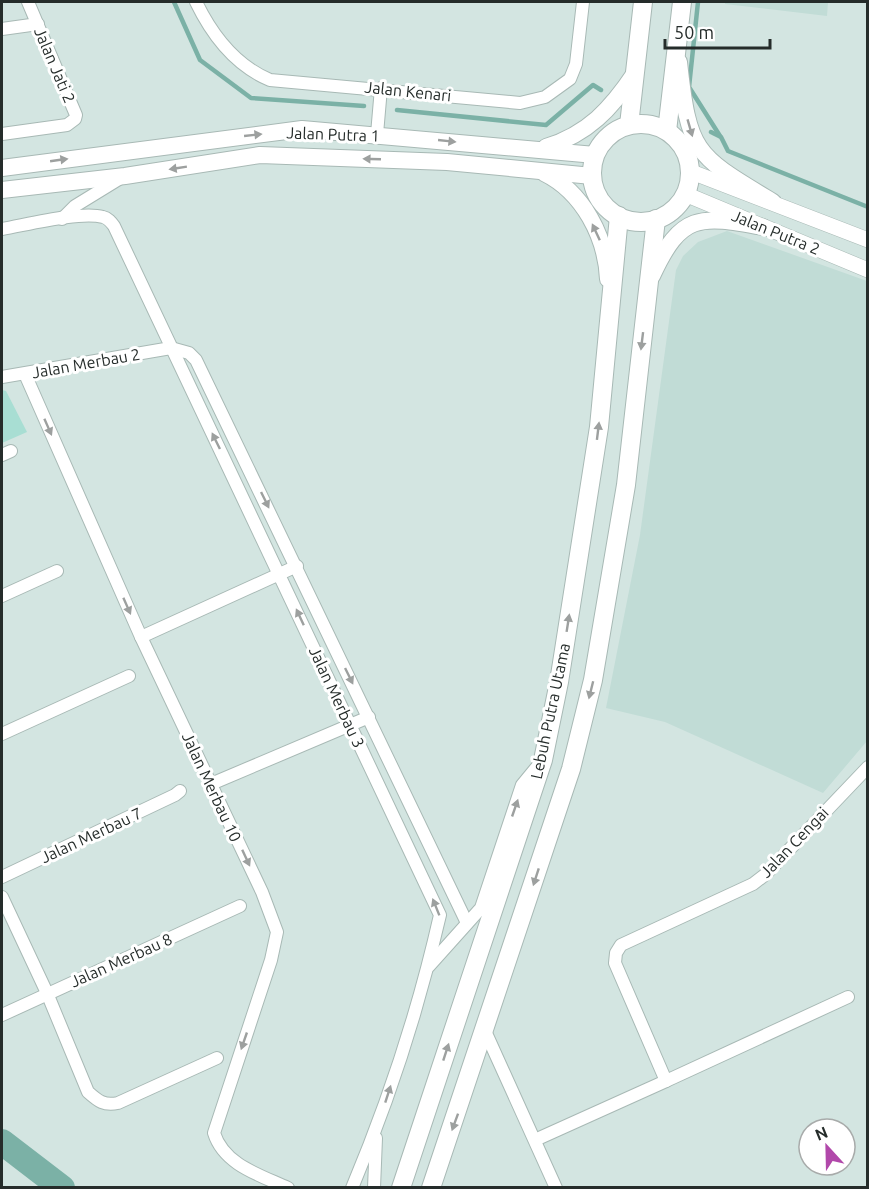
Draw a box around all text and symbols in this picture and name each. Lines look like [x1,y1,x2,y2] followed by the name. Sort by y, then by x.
[665,12,770,50] scale bar
[674,22,714,42] text: 50 m
[31,25,79,105] street label: Jalan Jati 2
[364,78,452,104] street label: Jalan Kenari
[686,119,695,137] one-way arrow
[286,123,380,145] street label: Jalan Putra 1
[243,130,262,140] one-way arrow
[438,136,457,146] one-way arrow
[362,155,381,164] one-way arrow
[50,156,69,165] one-way arrow
[168,164,187,173] one-way arrow
[729,206,823,258] street label: Jalan Putra 2
[592,224,601,241] one-way arrow
[637,332,647,351] one-way arrow
[30,345,142,381] street label: Jalan Merbau 2
[43,419,53,437] one-way arrow
[593,421,603,440] one-way arrow
[211,432,221,450] one-way arrow
[260,492,269,509] one-way arrow
[122,597,131,614] one-way arrow
[295,608,304,625] one-way arrow
[564,614,573,633] one-way arrow
[527,641,573,781] street label: Lebuh Putra Utama
[306,644,368,750] street label: Jalan Merbau 3
[345,667,354,684] one-way arrow
[585,681,595,699] one-way arrow
[179,729,245,845] street label: Jalan Merbau 10
[510,798,520,816] one-way arrow
[756,803,832,881] street label: Jalan Cengai
[38,804,144,866] street label: Jalan Merbau 7
[241,849,251,867] one-way arrow
[530,868,540,886] one-way arrow
[431,898,441,916] one-way arrow
[67,929,175,991] street label: Jalan Merbau 8
[238,1033,248,1051] one-way arrow
[442,1043,451,1061] one-way arrow
[383,1085,393,1103] one-way arrow
[449,1113,459,1131] one-way arrow
[797,1117,857,1177] north arrow
[812,1123,830,1144] text: N

